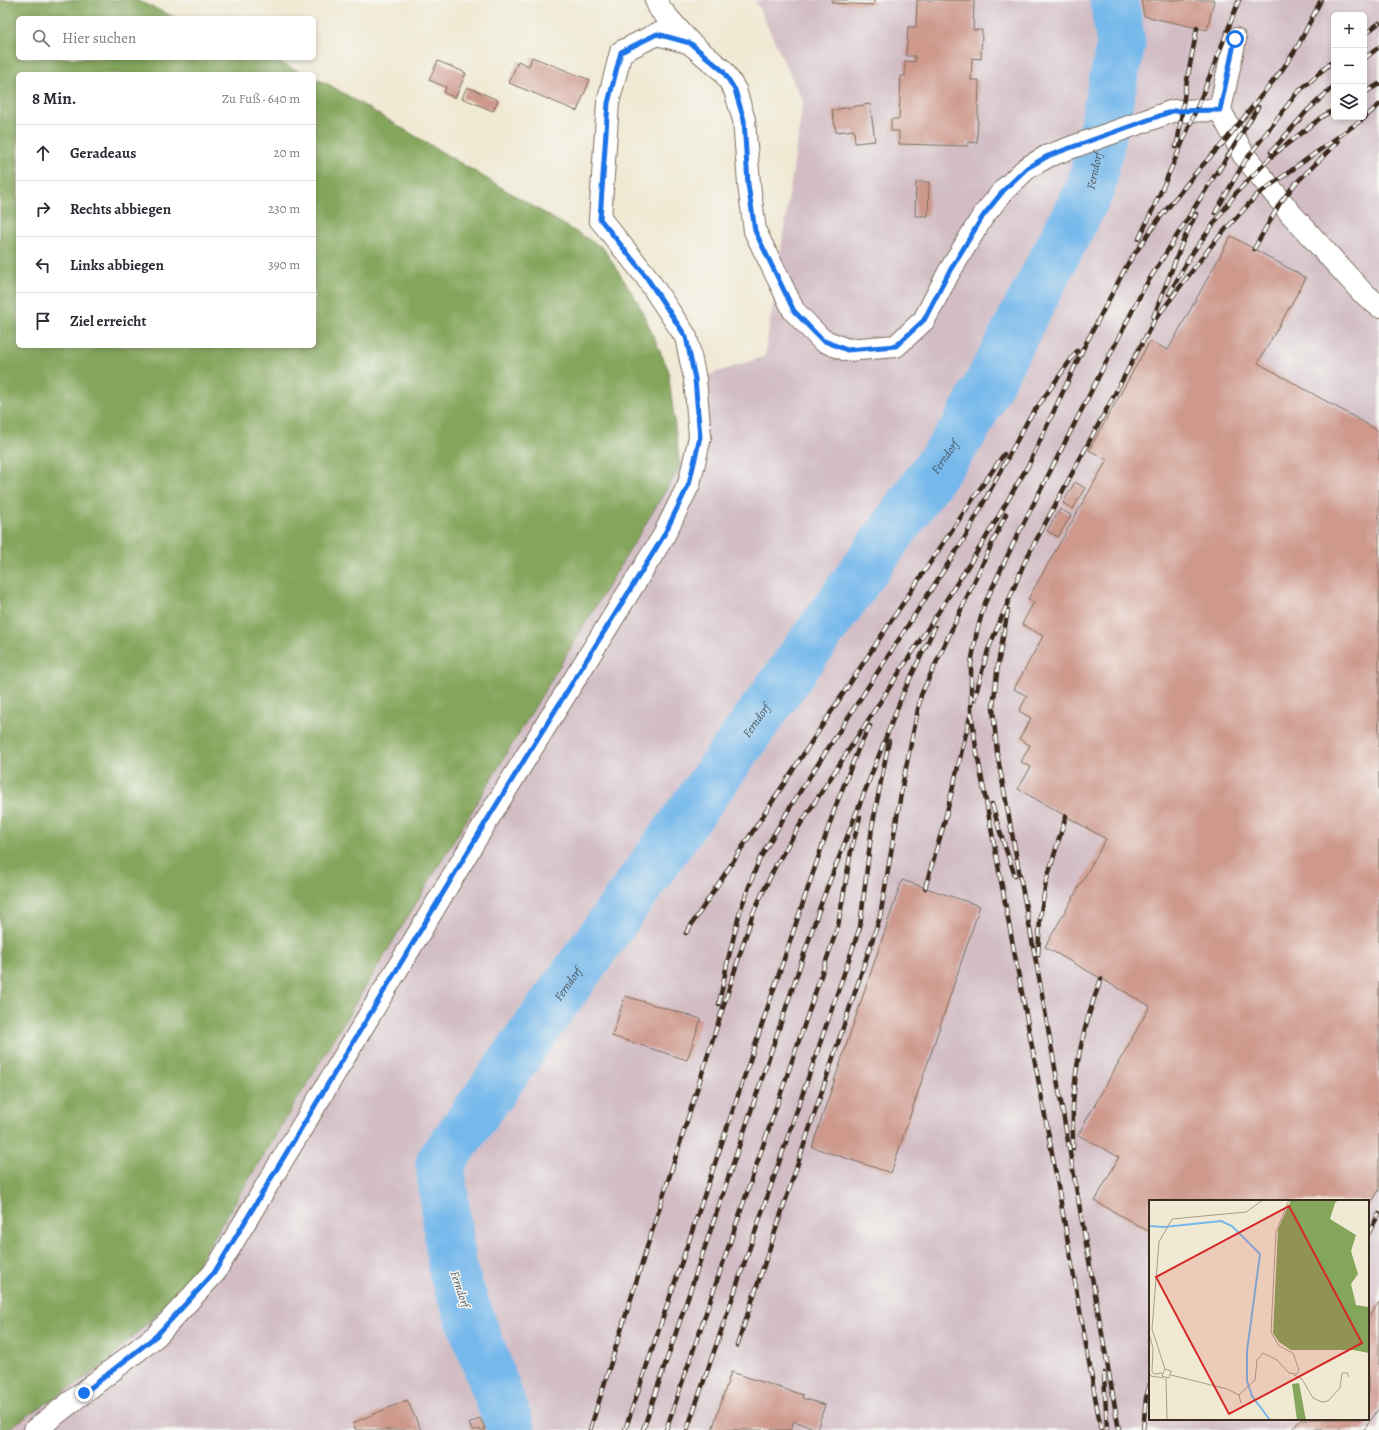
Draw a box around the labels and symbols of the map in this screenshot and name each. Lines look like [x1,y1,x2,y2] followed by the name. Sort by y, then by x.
[1226,30,1244,48] route start
[1083,148,1107,191] water label: Ferndorf
[927,435,964,477] water label: Ferndorf
[739,698,776,741] water label: Ferndorf
[551,962,587,1004] water label: Ferndorf
[1149,1200,1369,1420] inset map
[447,1269,474,1312] water label: Ferndorf
[75,1384,93,1402] route end

